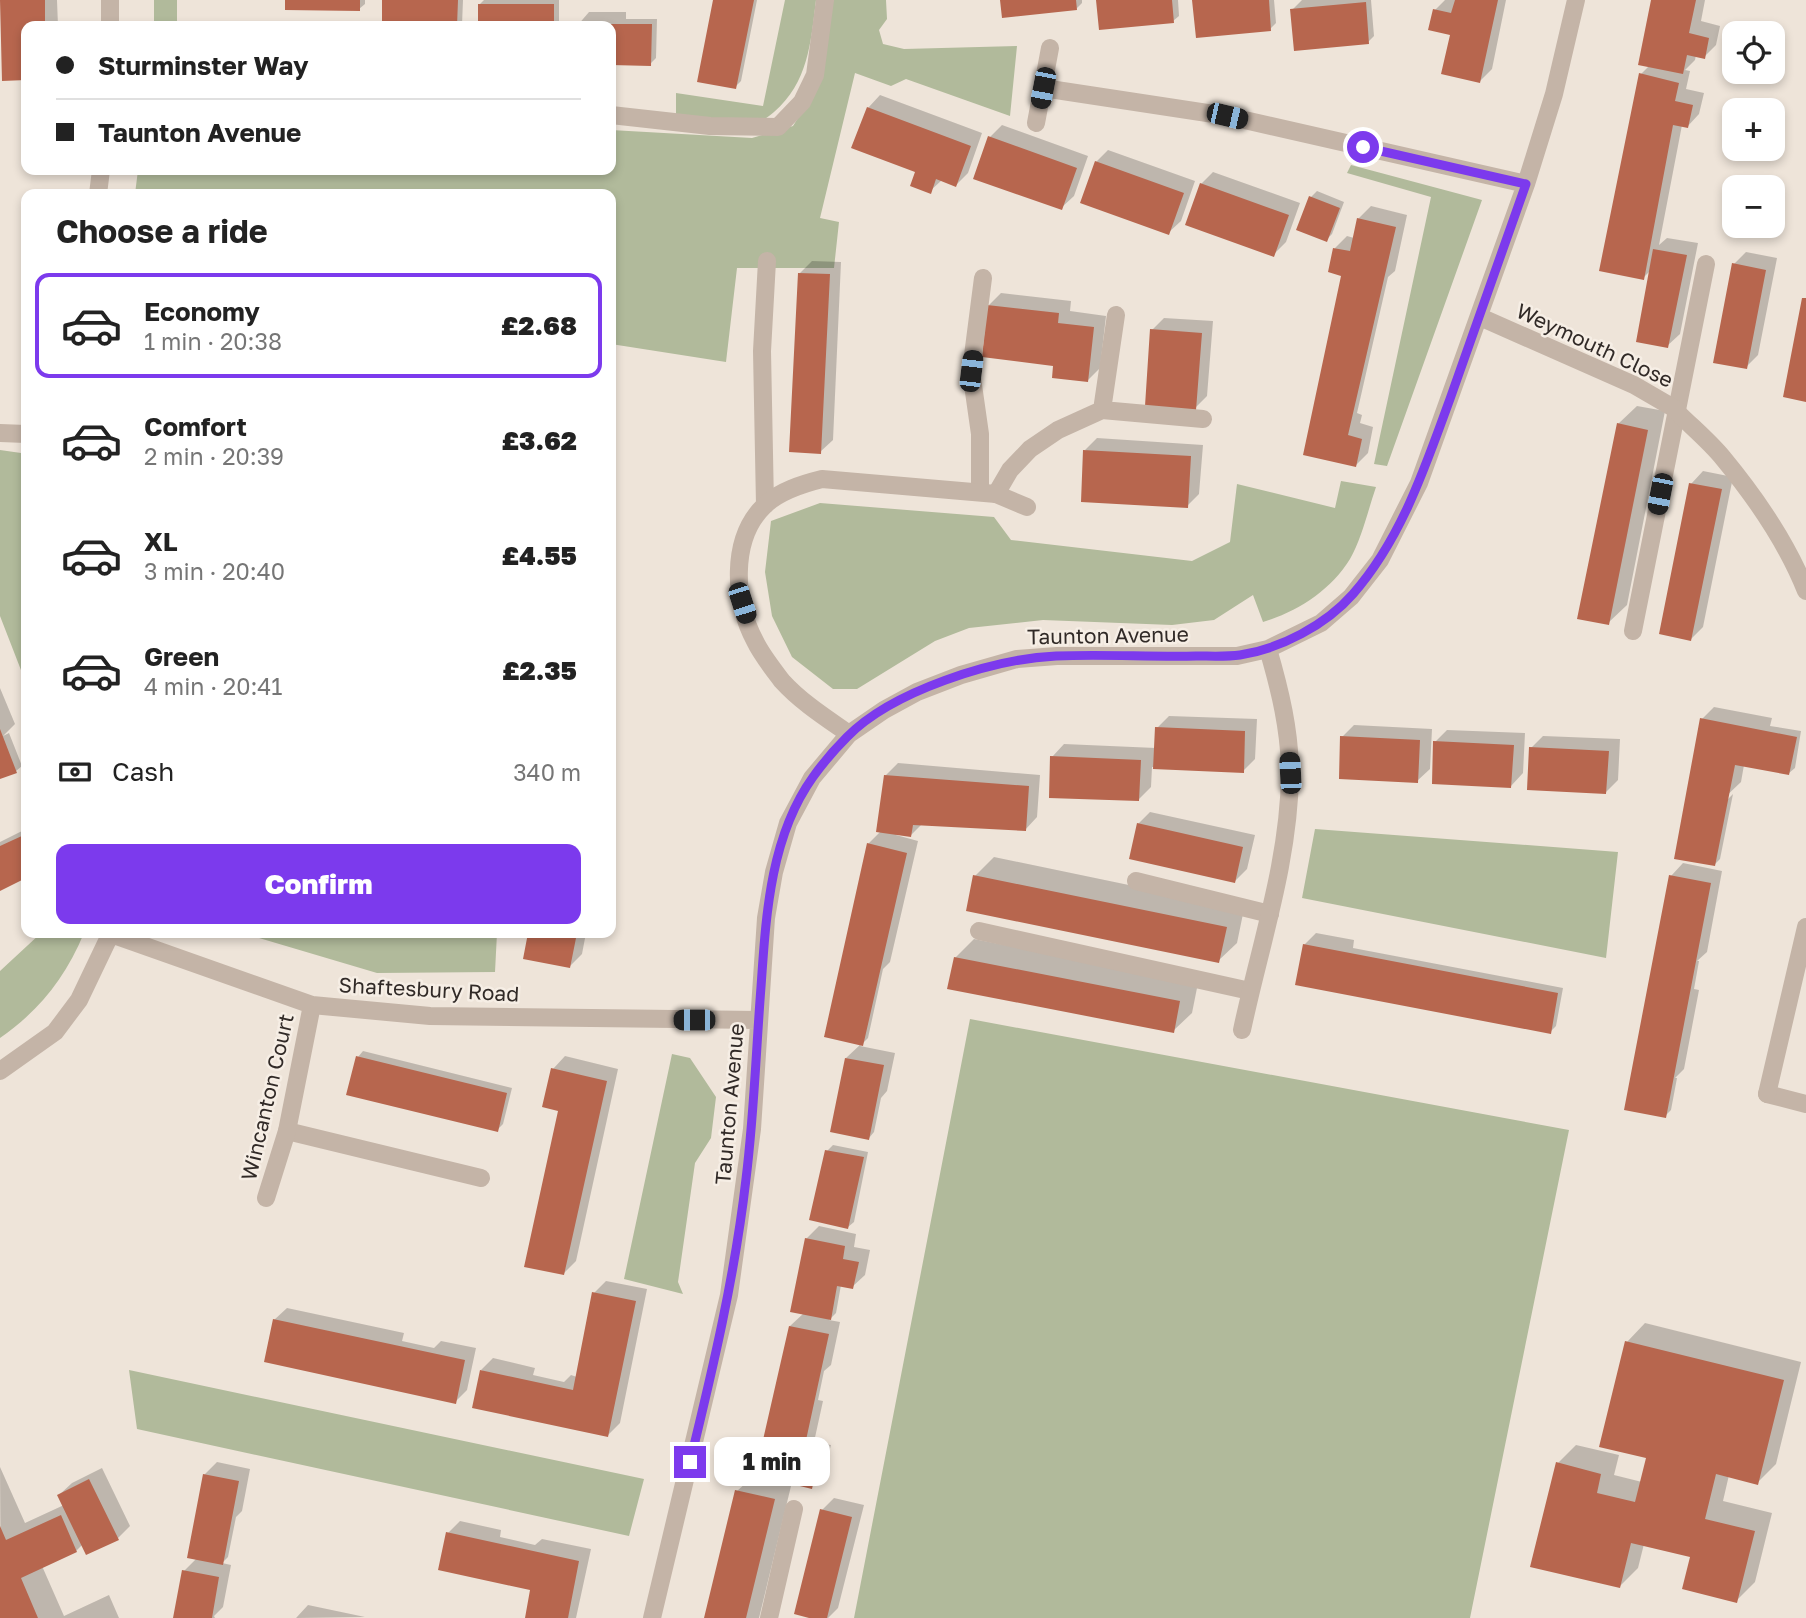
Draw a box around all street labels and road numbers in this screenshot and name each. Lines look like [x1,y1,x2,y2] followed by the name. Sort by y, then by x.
[1512,297,1678,393] street label: Weymouth Close
[1027,621,1189,649] street label: Taunton Avenue
[338,971,520,1007] street label: Shaftesbury Road
[235,1011,299,1183] street label: Wincanton Court
[709,1022,749,1186] street label: Taunton Avenue

